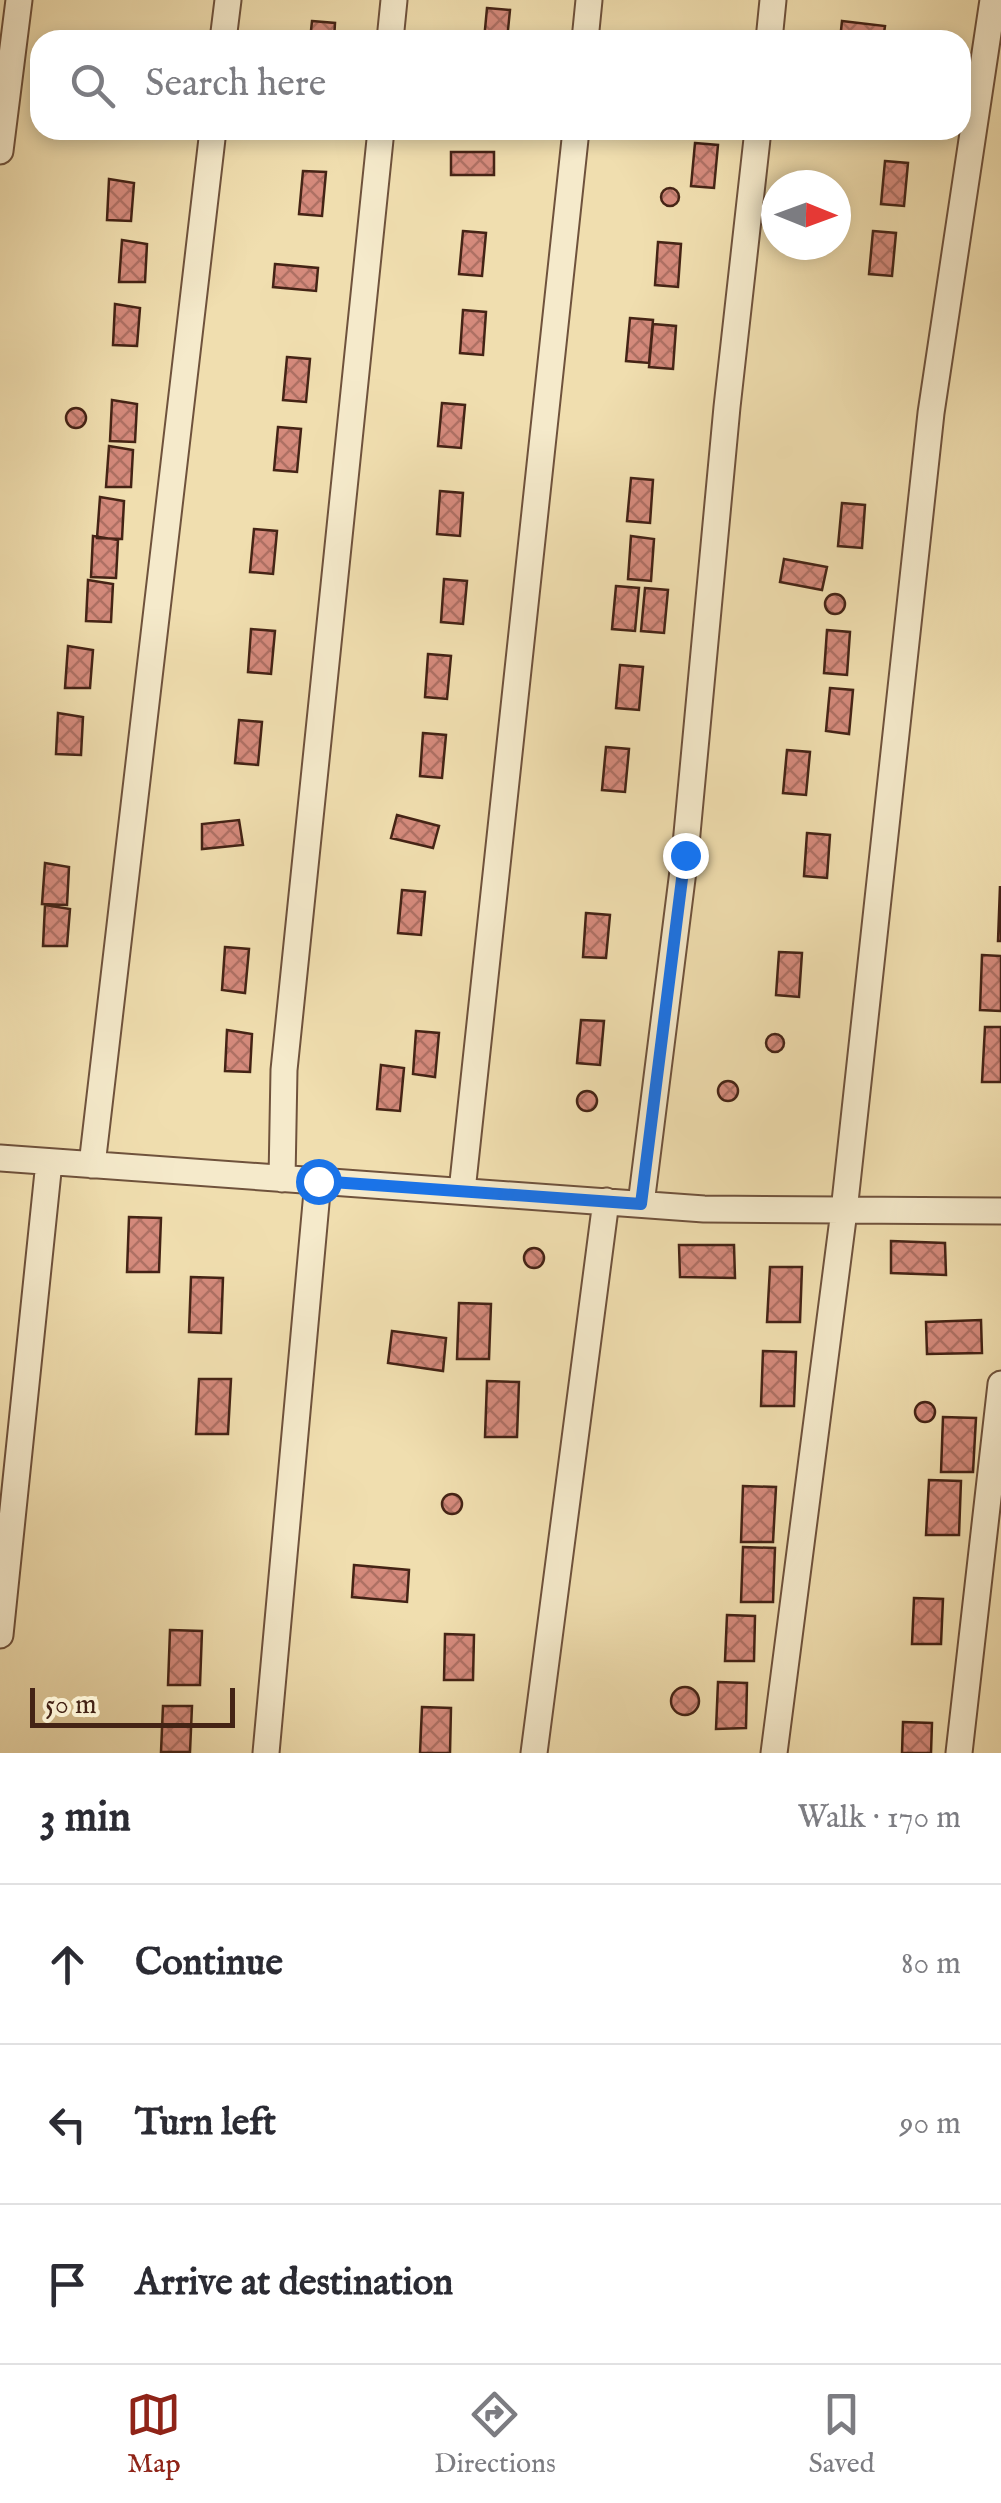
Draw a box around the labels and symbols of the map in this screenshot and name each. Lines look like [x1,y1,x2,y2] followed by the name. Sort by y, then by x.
[761,170,851,260] north arrow
[663,833,709,879] route end
[296,1159,342,1205] route start
[30,1683,235,1728] scale bar

